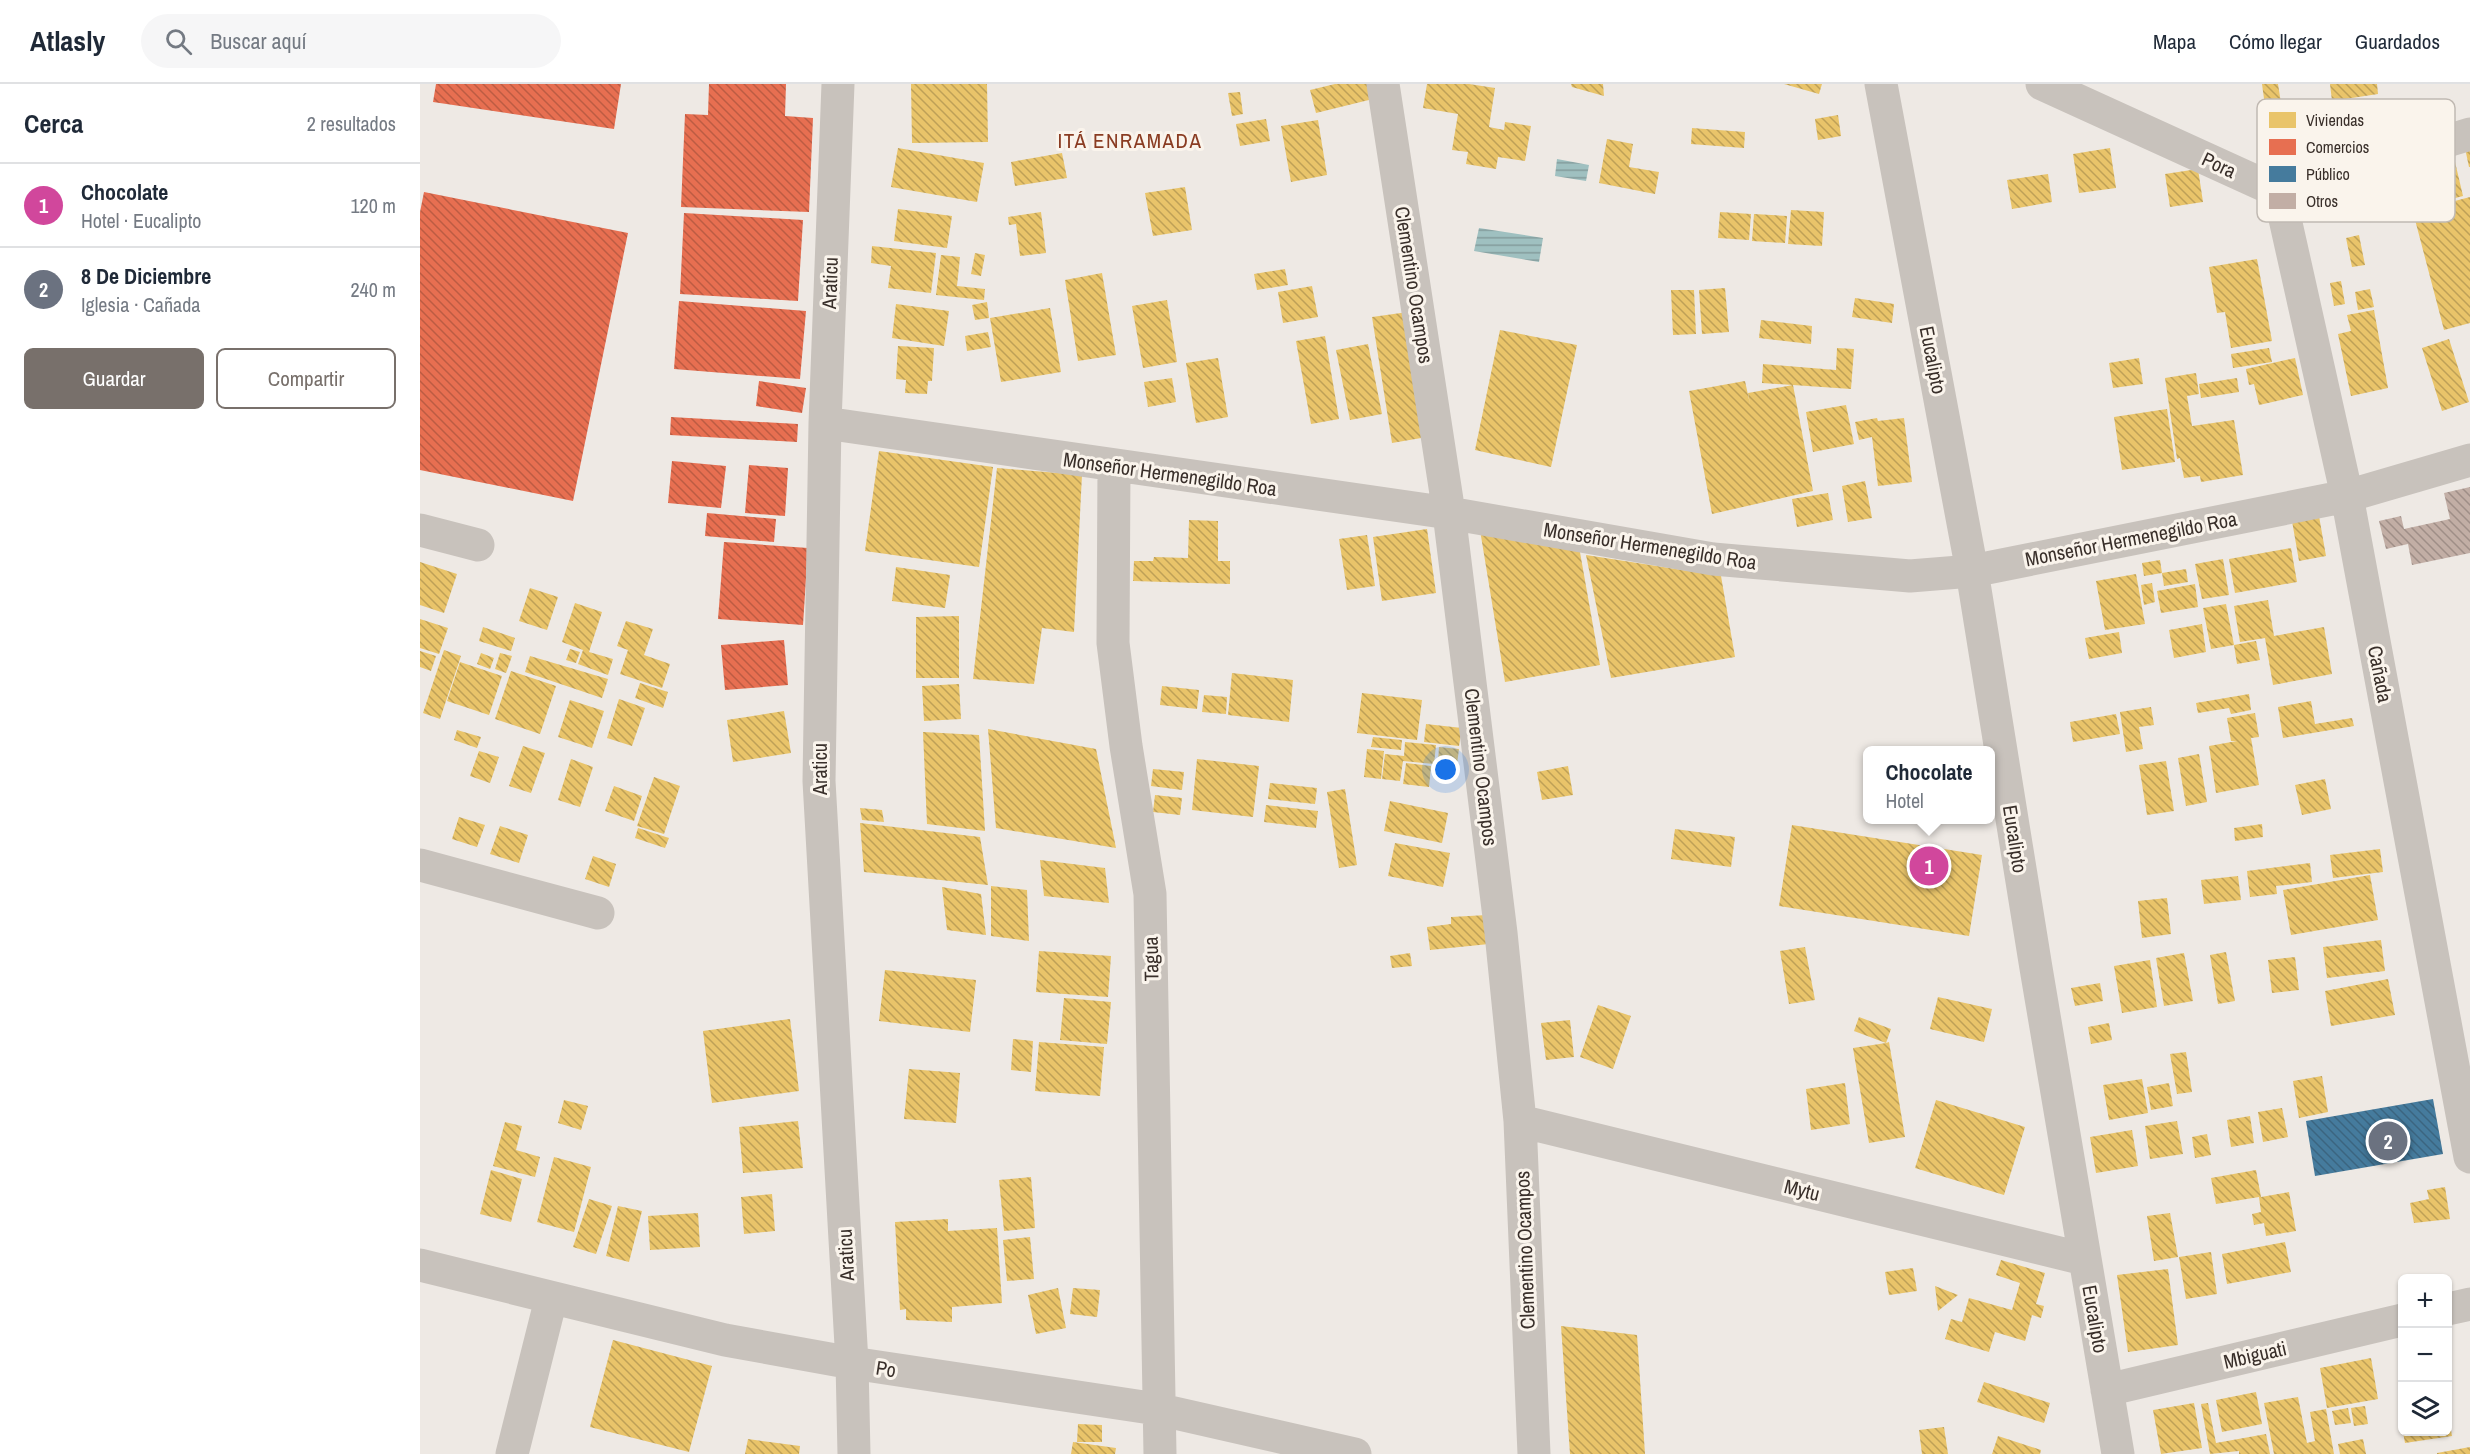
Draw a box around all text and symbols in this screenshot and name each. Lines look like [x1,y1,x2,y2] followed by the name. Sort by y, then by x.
[141,14,561,68] search box
[30,22,105,60] text: Atlasly
[162,25,195,58] icon: search
[210,26,307,56] text: Buscar aquí
[2153,27,2196,56] text: Mapa
[2229,27,2322,56] text: Cómo llegar
[2355,27,2440,56] text: Guardados
[2257,99,2455,222] legend
[24,106,83,141] text: Cerca
[2306,109,2364,131] text: Viviendas
[307,110,396,137] text: 2 resultados
[1058,126,1202,155] district label: ITÁ ENRAMADA
[2306,136,2369,158] text: Comercios
[2198,145,2241,184] street label: Pora
[2306,163,2350,185] text: Público
[81,177,168,207] text: Chocolate
[2306,190,2338,212] text: Otros
[39,192,48,219] text: 1
[350,192,396,219] text: 120 m
[1389,204,1440,365] street label: Clementino Ocampos
[81,207,201,234] text: Hotel · Eucalipto
[815,257,844,310] street label: Araticu
[81,261,211,291] text: 8 De Diciembre
[39,276,48,303] text: 2
[350,276,396,303] text: 240 m
[81,291,200,318] text: Iglesia · Cañada
[1914,324,1953,396] street label: Eucalipto
[24,348,204,409] button: Guardar
[216,348,396,409] button: Compartir
[1062,445,1278,502] street label: Monseñor Hermenegildo Roa
[2023,505,2239,572] street label: Monseñor Hermenegildo Roa
[1542,515,1758,576] street label: Monseñor Hermenegildo Roa
[2362,643,2399,705] street label: Cañada
[1458,687,1505,847] street label: Clementino Ocampos
[806,743,833,796] street label: Araticu
[1863,746,1995,824] popup
[1431,755,1460,784] your location
[1885,757,1973,787] text: Chocolate
[1885,787,1924,814] text: Hotel
[1997,803,2034,875] street label: Eucalipto
[1910,844,1948,888] pin: 1
[1137,936,1164,982] street label: Tagua
[2368,1118,2408,1164] pin: 2
[1508,1170,1541,1330] street label: Clementino Ocampos
[1782,1172,1823,1207] street label: Mytu
[831,1228,860,1283] street label: Araticu
[2398,1274,2452,1436] map controls
[2398,1274,2452,1328] button: +
[2076,1283,2115,1355] street label: Eucalipto
[2398,1328,2452,1382] button: −
[2221,1334,2289,1375] street label: Mbiguati
[874,1354,898,1383] street label: Po
[2398,1382,2452,1436] button: layers

